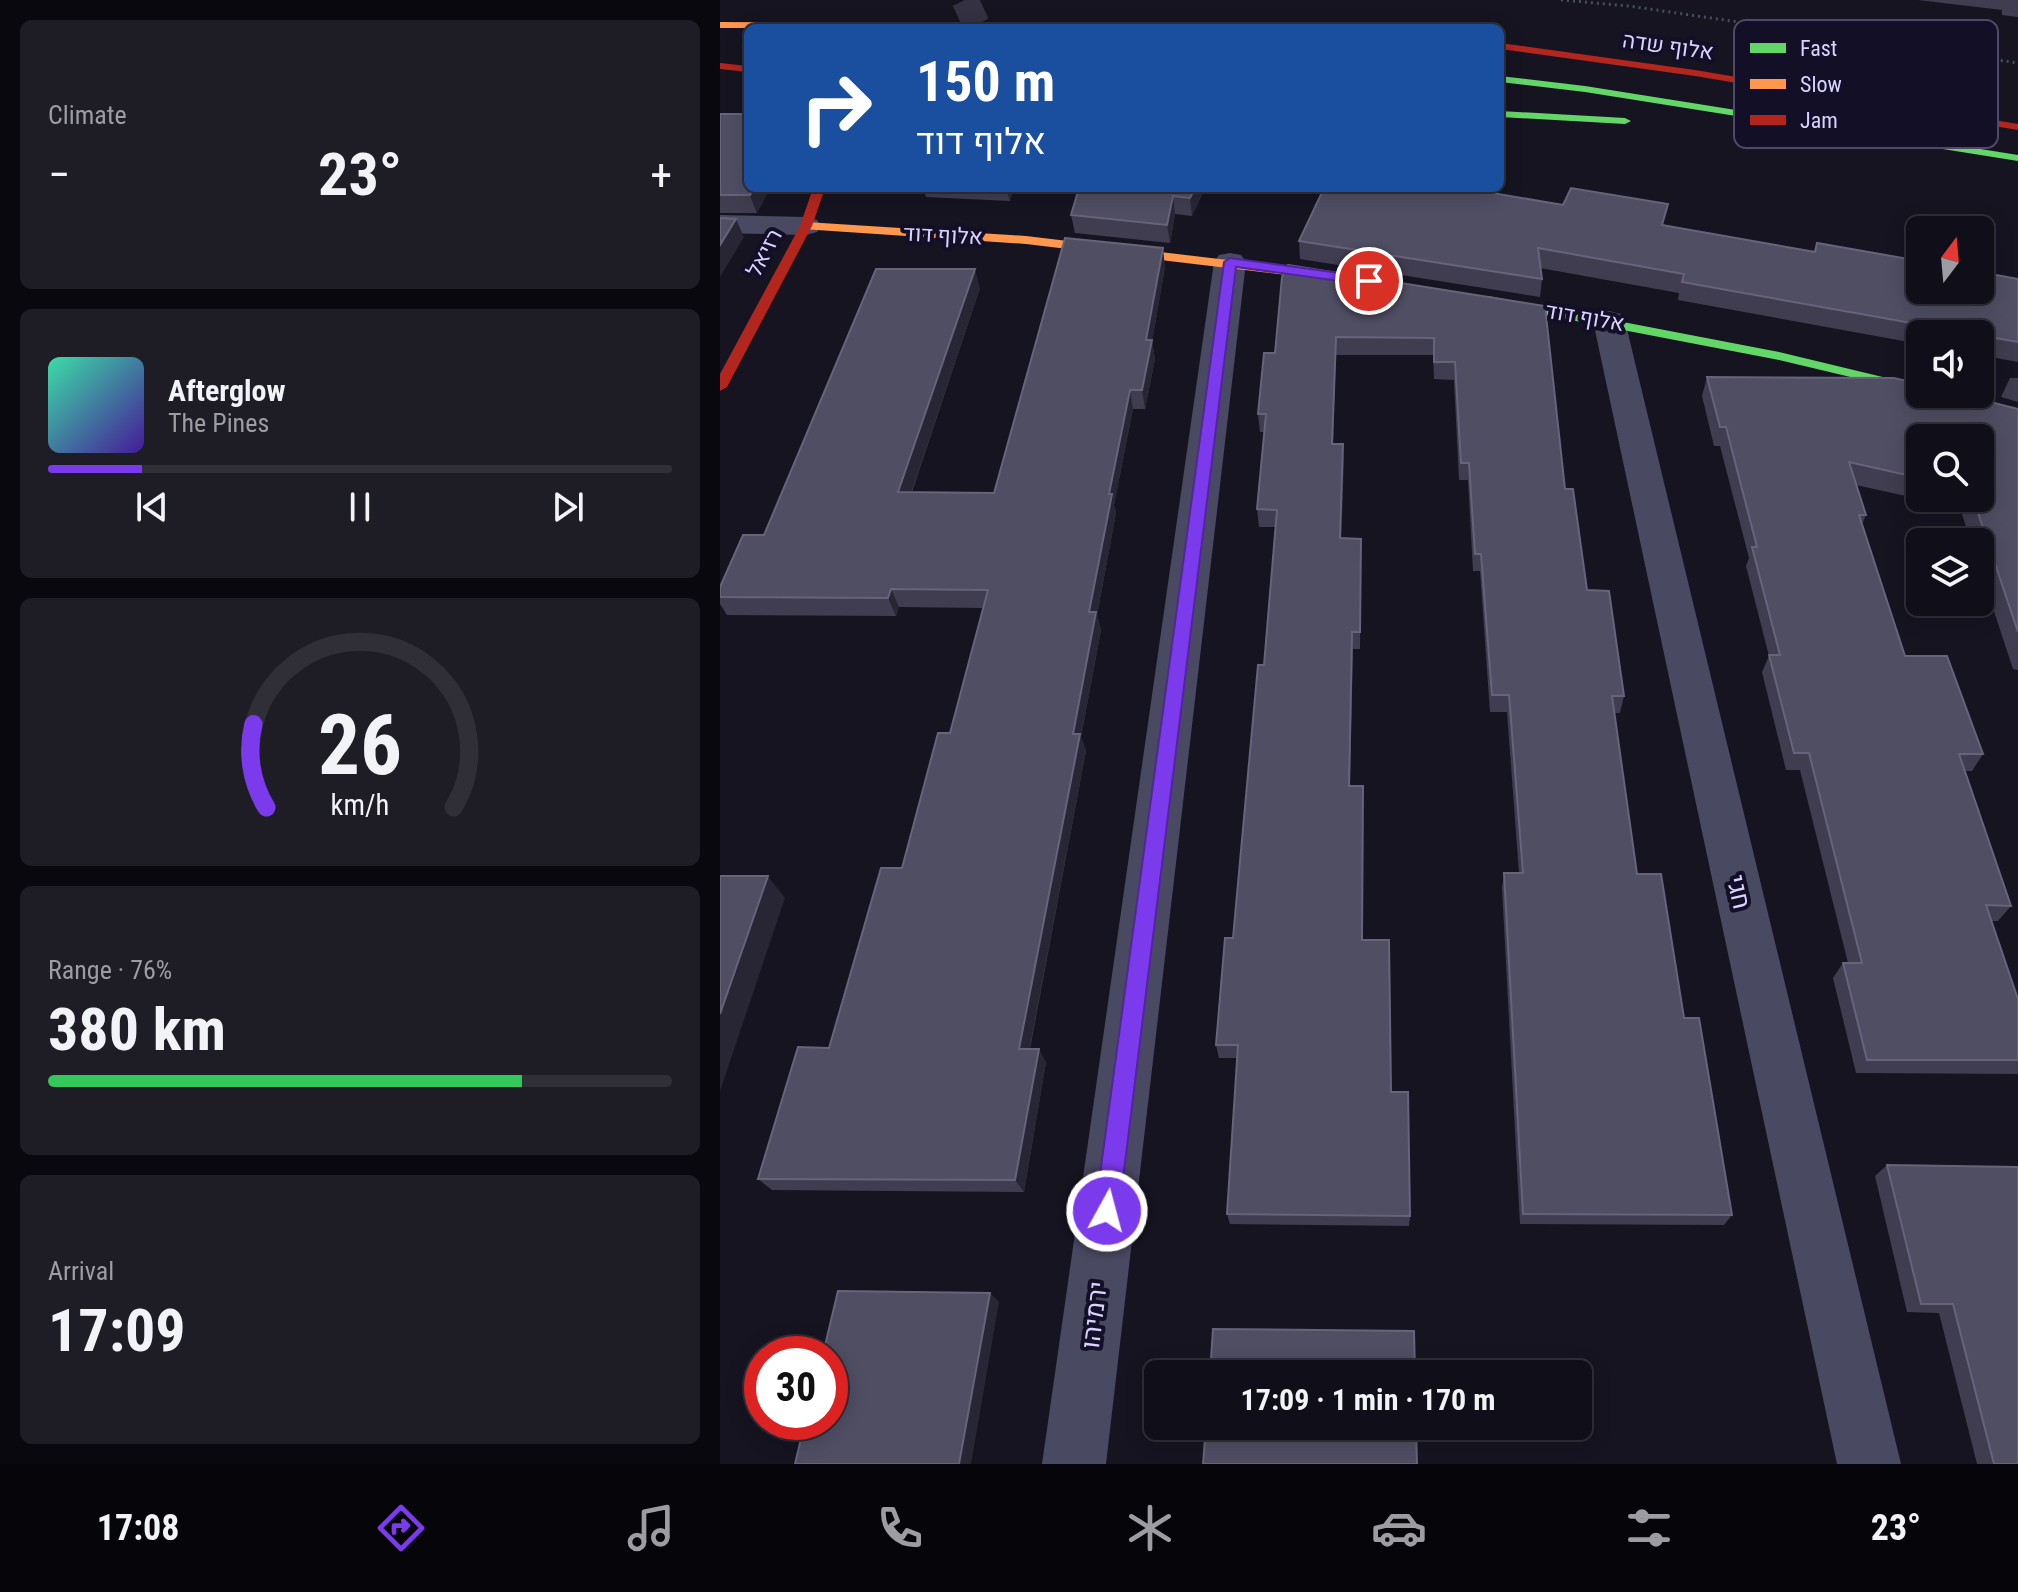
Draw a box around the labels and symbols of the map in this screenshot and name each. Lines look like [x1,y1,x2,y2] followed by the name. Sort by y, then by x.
[1734,20,1998,148] legend
[1621,27,1715,65] street label: אלוף שדה
[1800,36,1837,61] text: Fast
[1800,72,1842,97] text: Slow
[1800,108,1838,133] text: Jam
[1906,216,1994,304] north arrow
[903,220,983,250] street label: אלוף דוד
[741,225,787,281] street label: רזיאל
[1335,247,1403,315] pin
[1544,298,1626,336] street label: אלוף דוד
[1721,872,1757,912] street label: חגי
[1065,1169,1149,1253] position arrow
[1075,1279,1113,1351] street label: ירמיהו
[744,1336,848,1440] speed limit sign: 30

